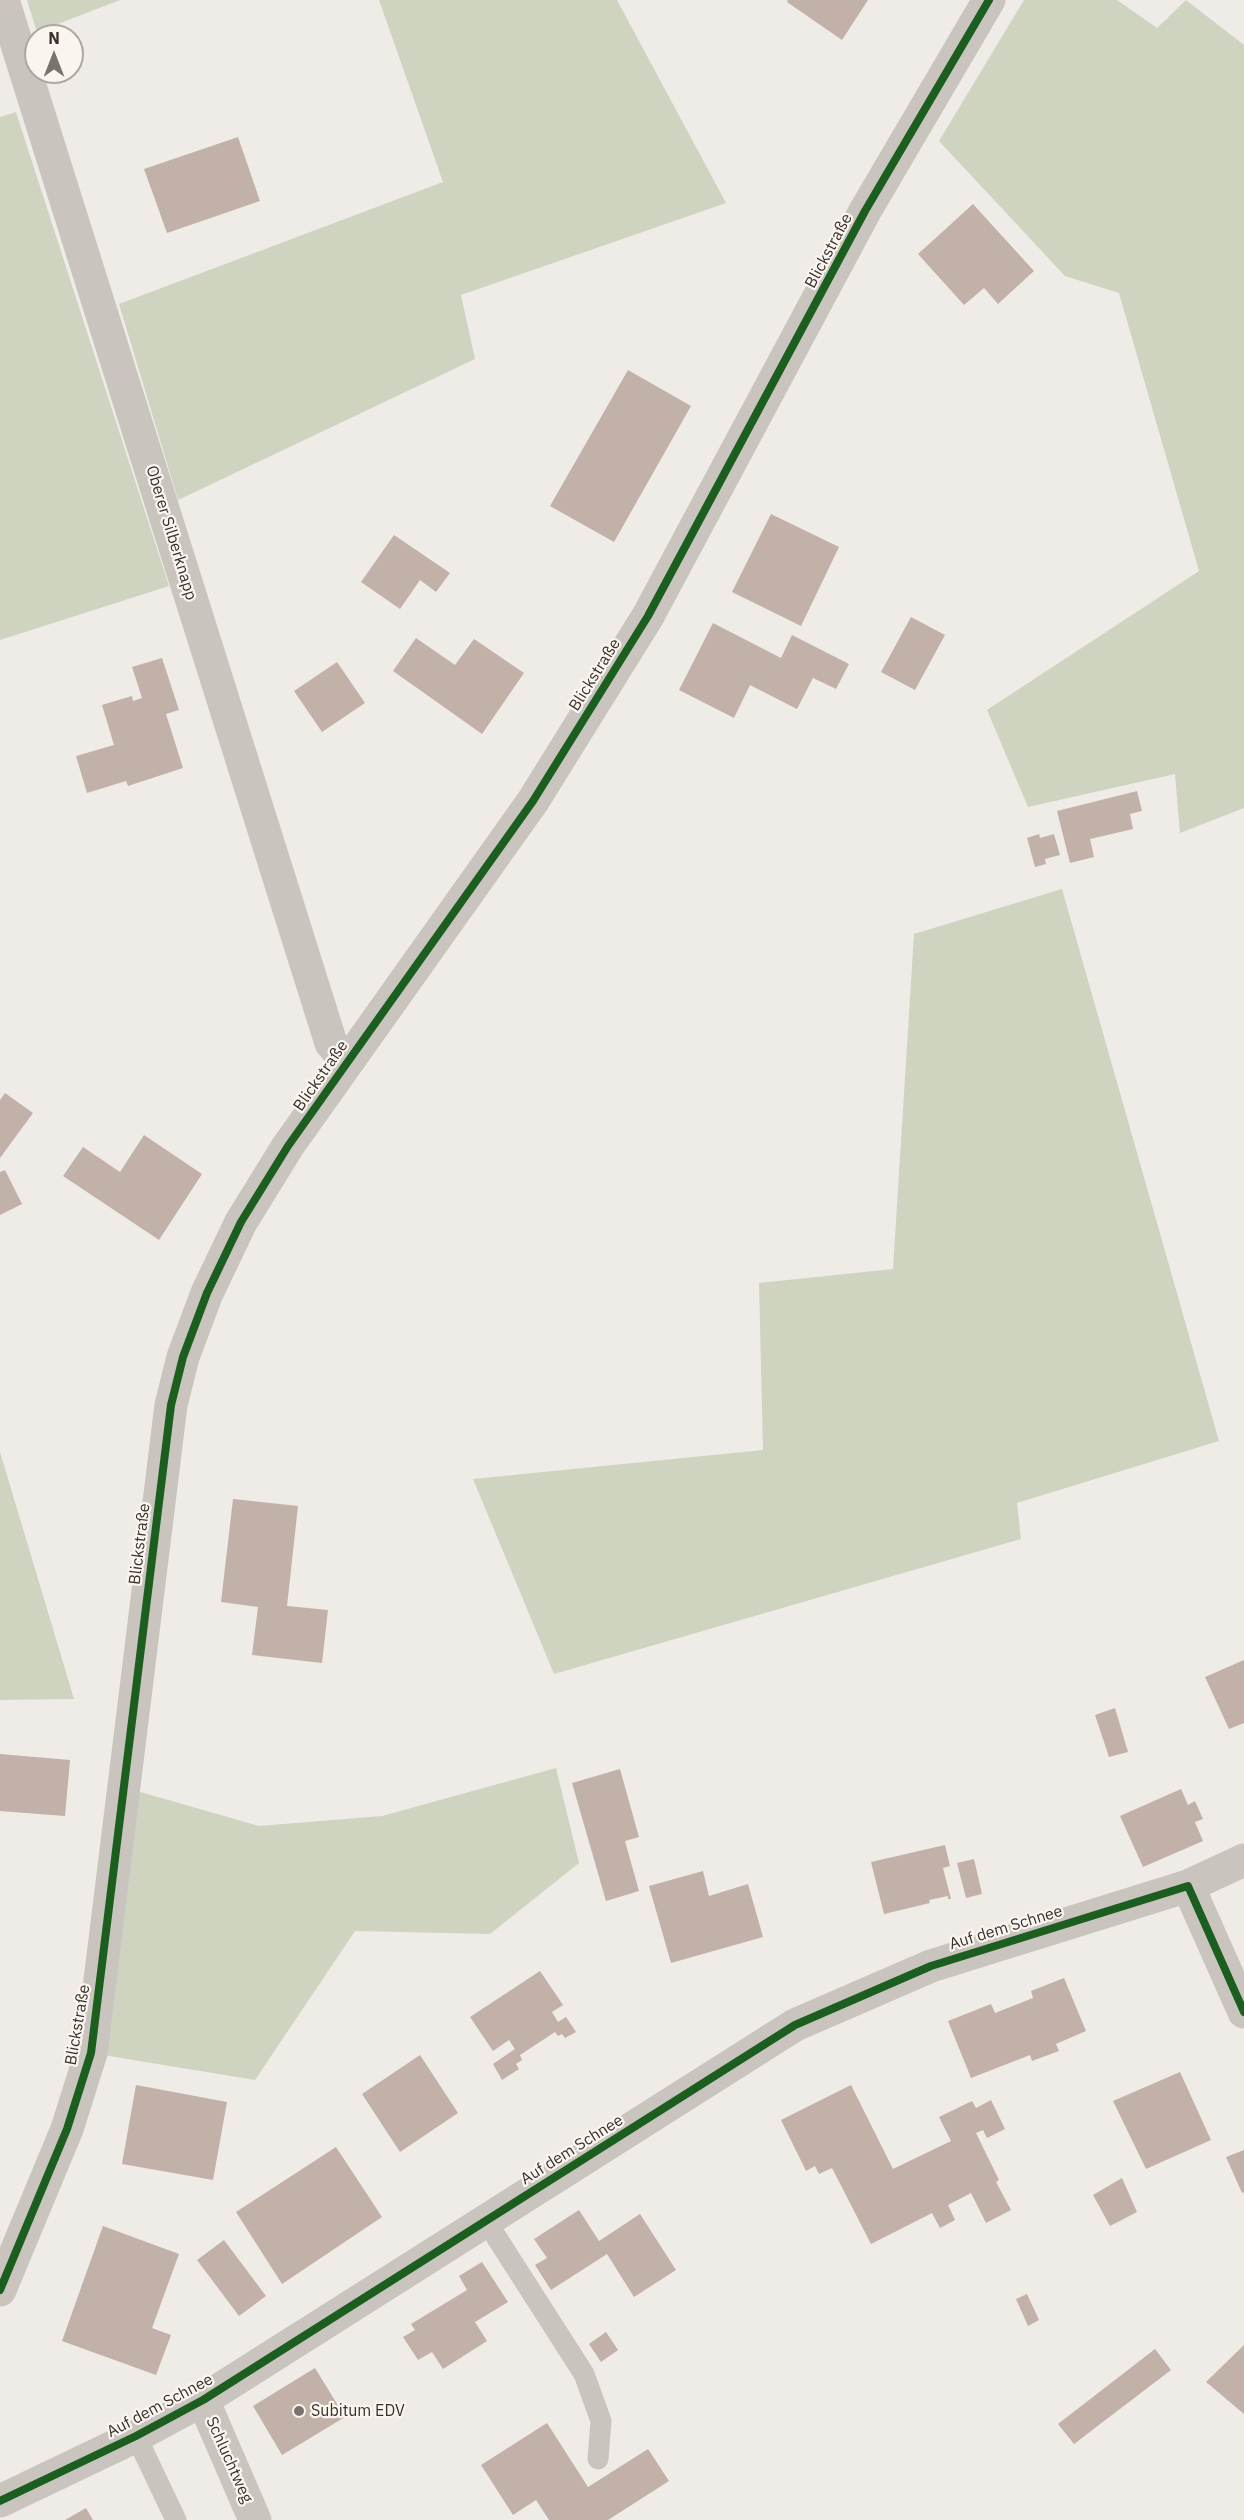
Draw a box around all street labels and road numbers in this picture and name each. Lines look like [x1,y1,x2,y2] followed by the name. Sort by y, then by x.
[801,210,857,292] street label: Blickstraße
[141,463,201,603] street label: Oberer Silberknapp
[565,635,625,715] street label: Blickstraße
[290,1037,352,1115] street label: Blickstraße
[125,1502,155,1586] street label: Blickstraße
[947,1902,1065,1954] street label: Auf dem Schnee
[61,1983,95,2067] street label: Blickstraße
[517,2111,627,2189] street label: Auf dem Schnee
[104,2370,216,2442] street label: Auf dem Schnee
[202,2414,256,2506] street label: Schluchtweg

